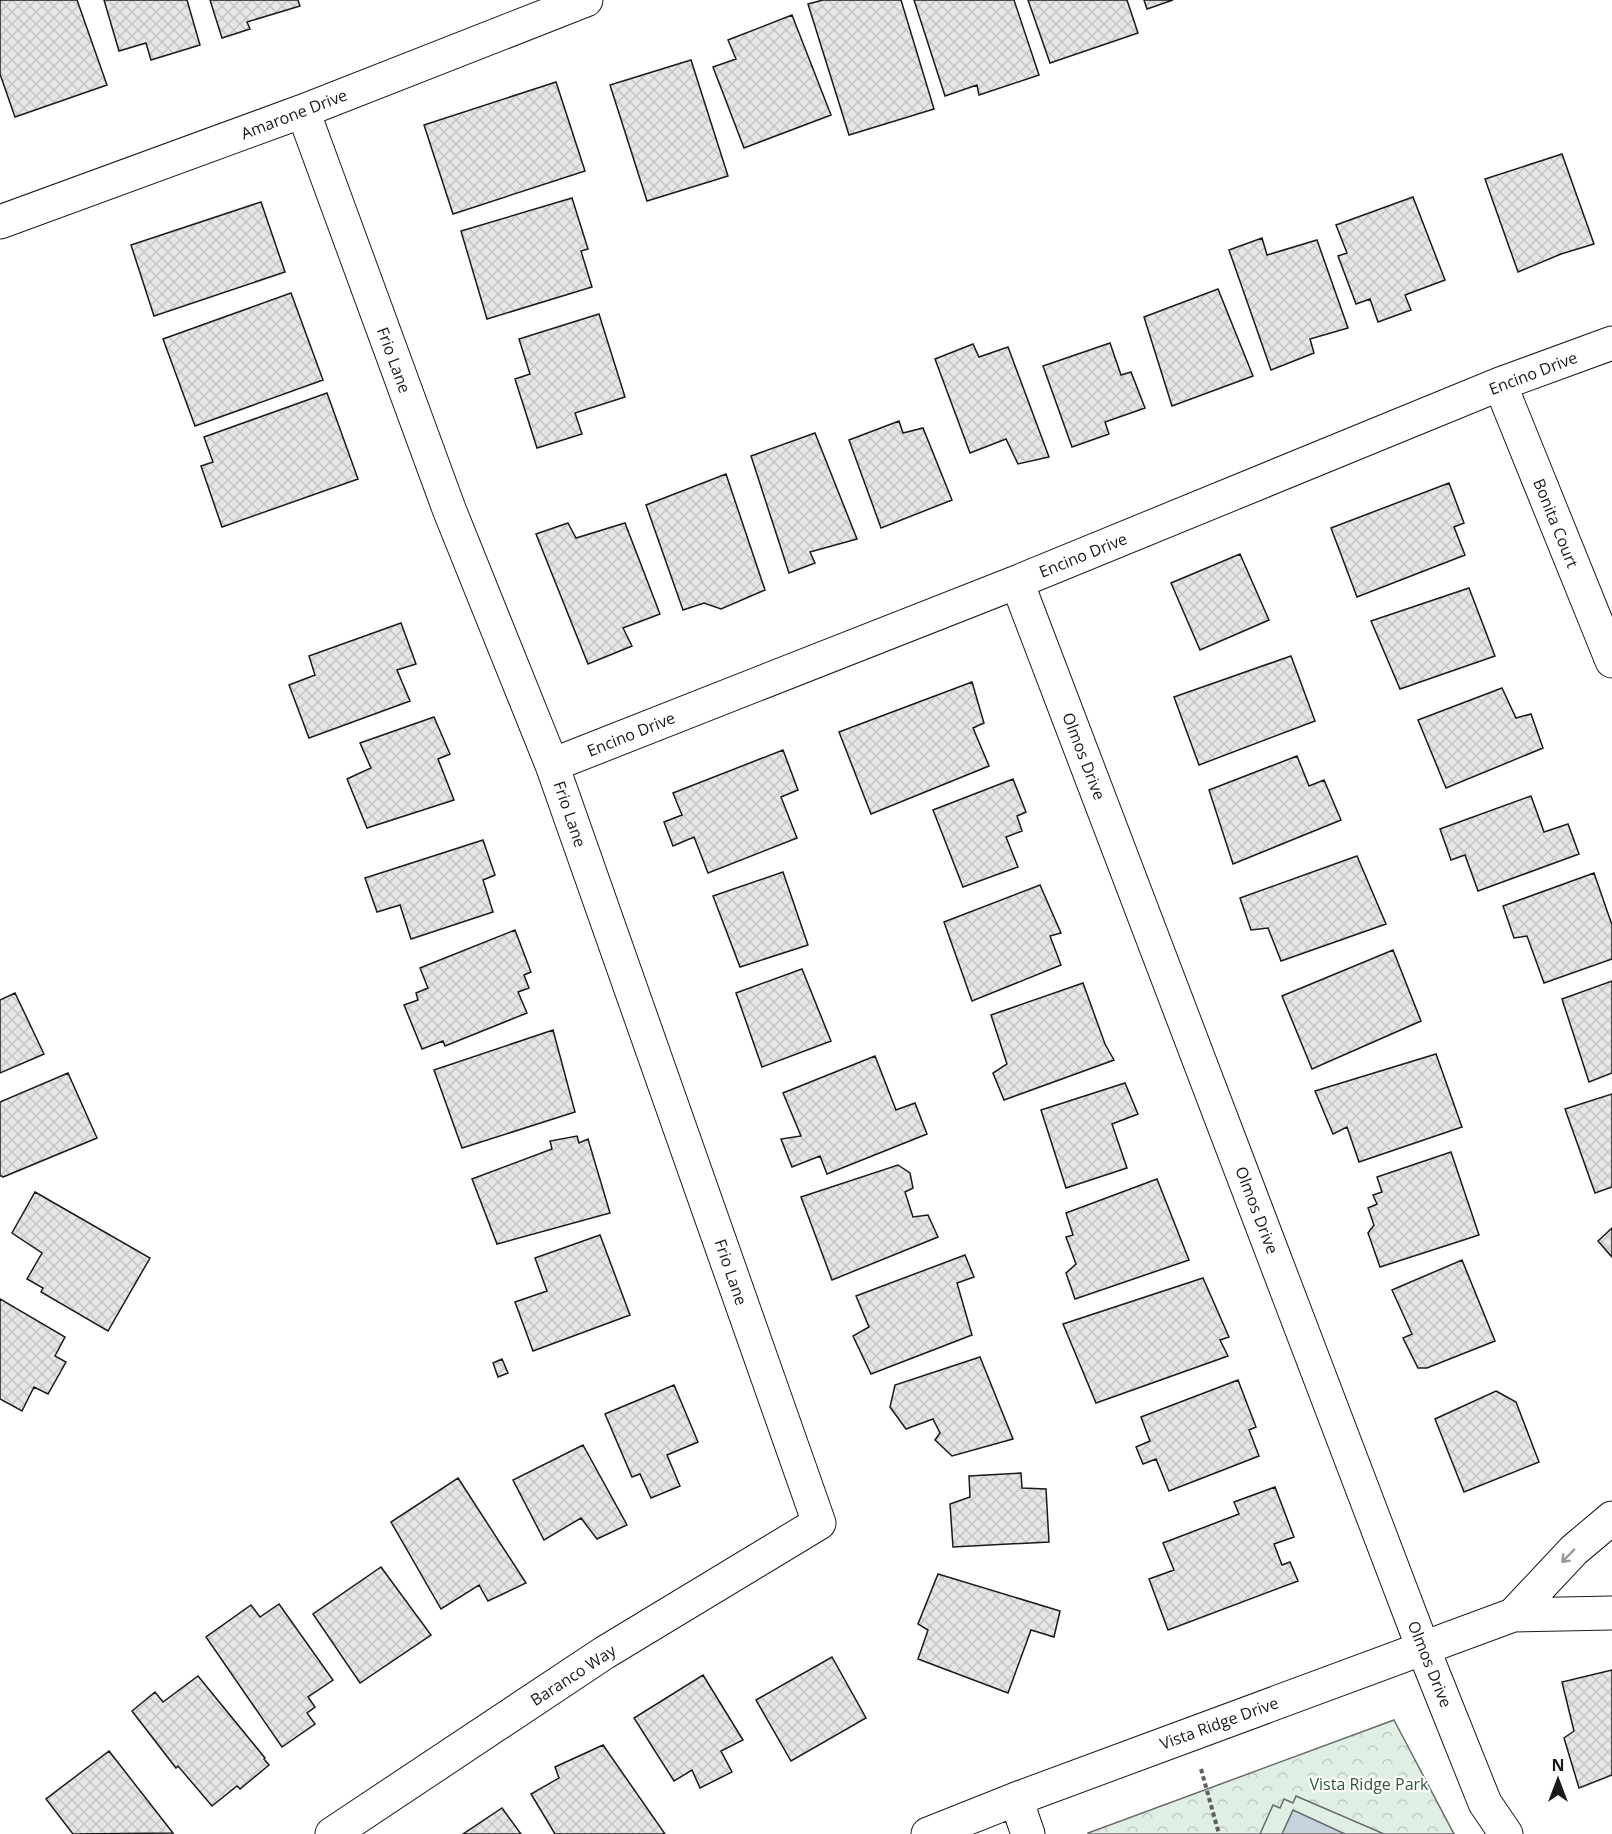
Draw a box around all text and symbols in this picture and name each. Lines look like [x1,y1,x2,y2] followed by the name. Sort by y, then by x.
[238,84,350,144] street label: Amarone Drive
[372,324,416,396] street label: Frio Lane
[1486,346,1580,400] street label: Encino Drive
[1528,475,1584,571] street label: Bonita Court
[1036,527,1130,583] street label: Encino Drive
[584,706,678,762] street label: Encino Drive
[1057,709,1111,803] street label: Olmos Drive
[548,778,592,850] street label: Frio Lane
[1230,1163,1284,1257] street label: Olmos Drive
[709,1236,753,1308] street label: Frio Lane
[1561,1549,1575,1564] one-way arrow
[1403,1617,1457,1711] street label: Olmos Drive
[526,1639,621,1711] street label: Baranco Way
[1157,1691,1281,1755] street label: Vista Ridge Drive
[1528,1750,1588,1810] north arrow
[1551,1754,1565,1776] text: N
[1310,1773,1429,1795] park label: Vista Ridge Park

